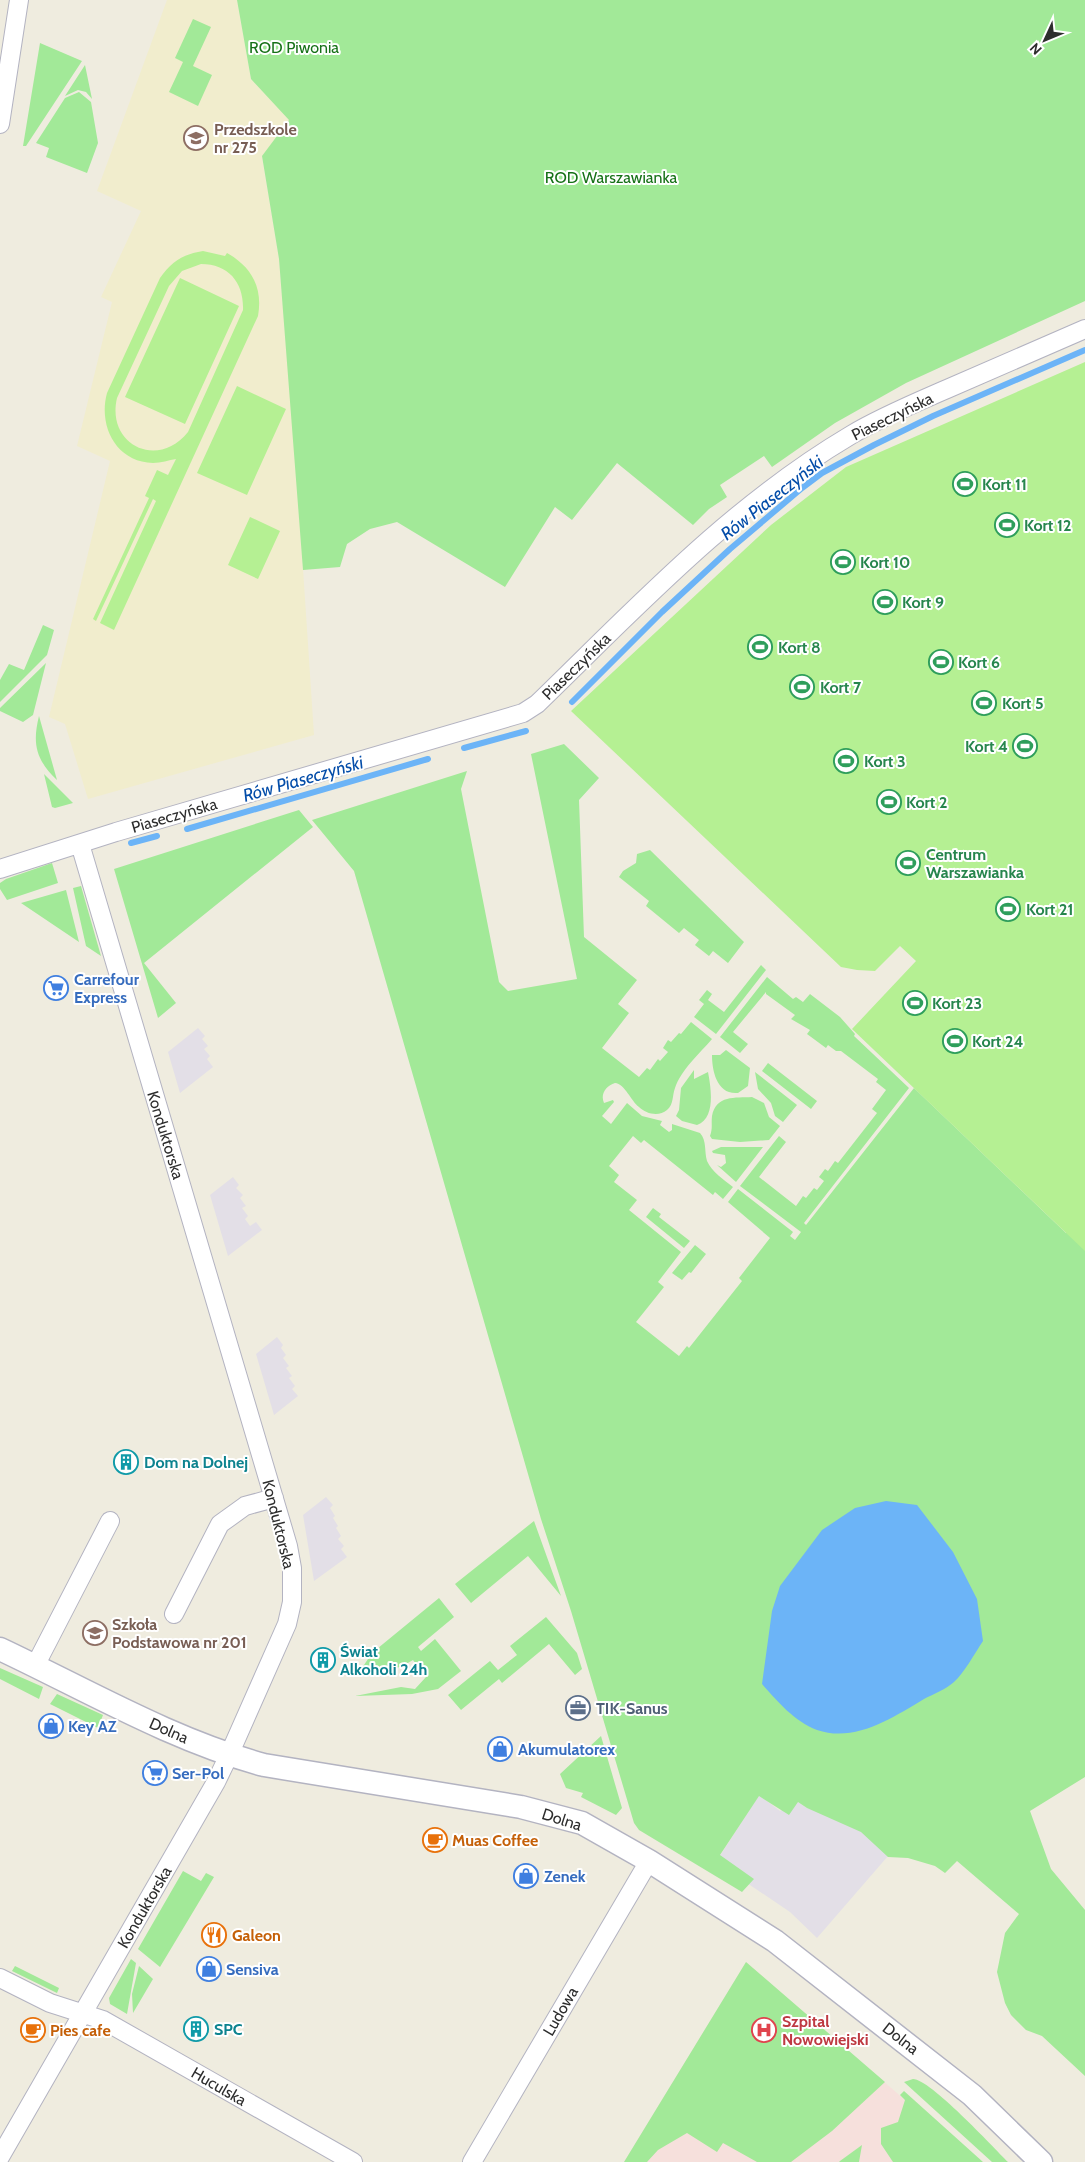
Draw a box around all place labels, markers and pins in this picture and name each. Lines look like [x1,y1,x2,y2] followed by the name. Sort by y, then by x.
[214,120,297,157] place label: Przedszkole nr 275
[183,125,209,151] school or university icon: Przedszkole nr 275
[952,471,978,497] sports icon: Kort 11
[982,475,1027,494] place label: Kort 11
[994,512,1020,538] sports icon: Kort 12
[1024,516,1071,535] place label: Kort 12
[830,549,856,575] sports icon: Kort 10
[860,553,910,572] place label: Kort 10
[872,589,898,615] sports icon: Kort 9
[902,593,944,612] place label: Kort 9
[747,634,773,660] sports icon: Kort 8
[778,638,821,657] place label: Kort 8
[928,649,954,675] sports icon: Kort 6
[958,653,1000,672] place label: Kort 6
[789,674,815,700] sports icon: Kort 7
[820,678,862,697] place label: Kort 7
[971,690,997,716] sports icon: Kort 5
[1002,694,1044,713] place label: Kort 5
[1012,733,1038,759] sports icon: Kort 4
[965,737,1008,756] place label: Kort 4
[833,748,859,774] sports icon: Kort 3
[864,752,906,771] place label: Kort 3
[876,789,902,815] sports icon: Kort 2
[906,793,947,812] place label: Kort 2
[926,845,1024,882] place label: Centrum Warszawianka
[895,850,921,876] sports icon: Centrum Warszawianka
[995,896,1021,922] sports icon: Kort 21
[1026,900,1073,919] place label: Kort 21
[74,970,140,1007] place label: Carrefour Express
[43,975,69,1001] supermarket icon: Carrefour Express
[902,990,928,1016] sports icon: Kort 23
[932,994,982,1013] place label: Kort 23
[942,1028,968,1054] sports icon: Kort 24
[972,1032,1023,1051] place label: Kort 24
[113,1449,139,1475] building icon: Dom na Dolnej
[144,1453,248,1472] place label: Dom na Dolnej
[112,1615,247,1652] place label: Szkoła Podstawowa nr 201
[82,1620,108,1646] school or university icon: Szkoła Podstawowa nr 201
[340,1642,427,1679] place label: Świat Alkoholi 24h
[310,1647,336,1673] building icon: Świat Alkoholi 24h
[565,1695,591,1721] office icon: TIK-Sanus
[596,1699,668,1718] place label: TIK-Sanus
[38,1713,64,1739] shop icon: Key AZ
[68,1717,117,1736] place label: Key AZ
[487,1736,513,1762] shop icon: Akumulatorex
[518,1740,615,1759] place label: Akumulatorex
[142,1760,168,1786] supermarket icon: Ser-Pol
[172,1764,224,1783] place label: Ser-Pol
[422,1827,448,1853] cafe icon: Muas Coffee
[452,1831,538,1850] place label: Muas Coffee
[513,1863,539,1889] shop icon: Zenek
[544,1867,586,1886] place label: Zenek
[201,1922,227,1948] restaurant icon: Galeon
[232,1926,281,1945] place label: Galeon
[196,1956,222,1982] shop icon: Sensiva
[226,1960,279,1979] place label: Sensiva
[782,2012,869,2049] place label: Szpital Nowowiejski
[183,2016,209,2042] building icon: SPC
[20,2017,46,2043] cafe icon: Pies cafe
[751,2017,777,2043] hospital icon: Szpital Nowowiejski
[214,2020,243,2039] place label: SPC
[50,2021,111,2040] place label: Pies cafe

